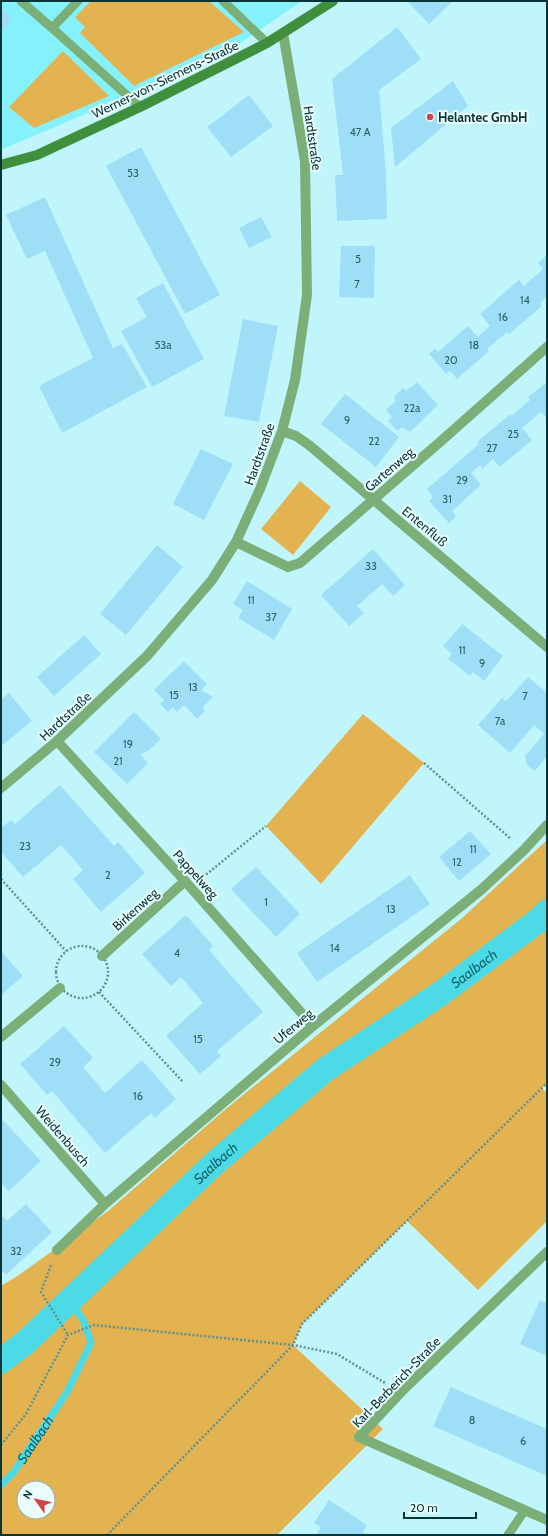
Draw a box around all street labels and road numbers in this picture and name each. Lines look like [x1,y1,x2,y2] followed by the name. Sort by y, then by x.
[89,36,241,121] street label: Werner-von-Siemens-Straße
[301,105,325,172] street label: Hardtstraße
[240,420,278,487] street label: Hardtstraße
[361,443,417,495] street label: Gartenweg
[399,502,451,550] street label: Entenfluß
[36,688,94,744] street label: Hardtstraße
[170,846,222,902] street label: Pappelweg
[109,884,162,934] street label: Birkenweg
[270,1005,316,1047] street label: Uferweg
[32,1103,94,1169] street label: Weidenbusch
[349,1333,444,1431] street label: Karl-Berberich-Straße

